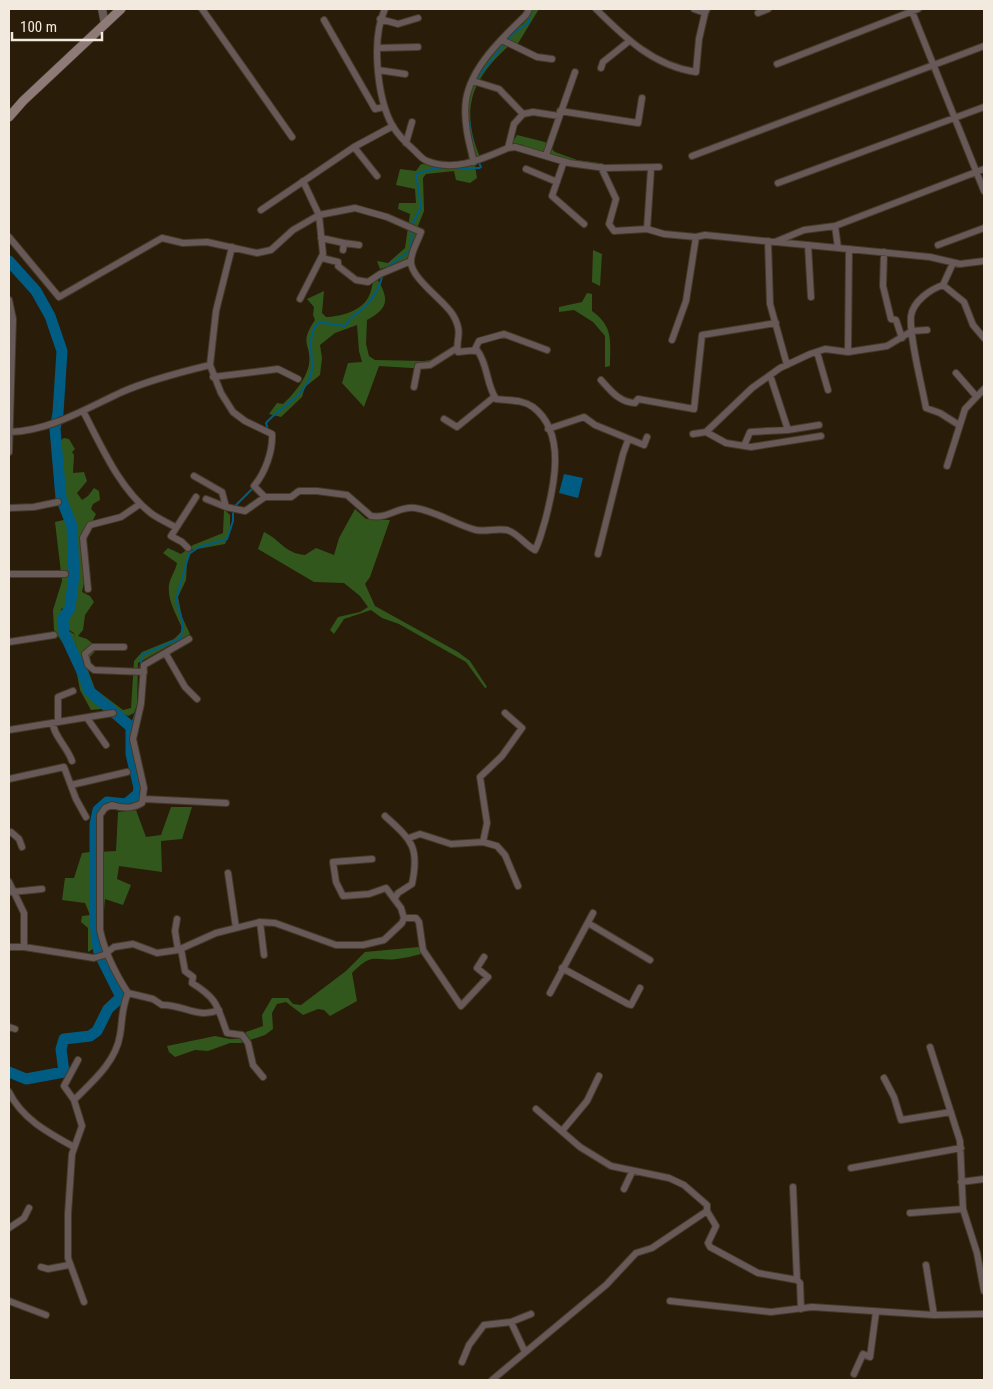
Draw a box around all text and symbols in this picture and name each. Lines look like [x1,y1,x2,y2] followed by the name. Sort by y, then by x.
[12,10,102,42] scale bar
[20,18,57,36] text: 100 m

